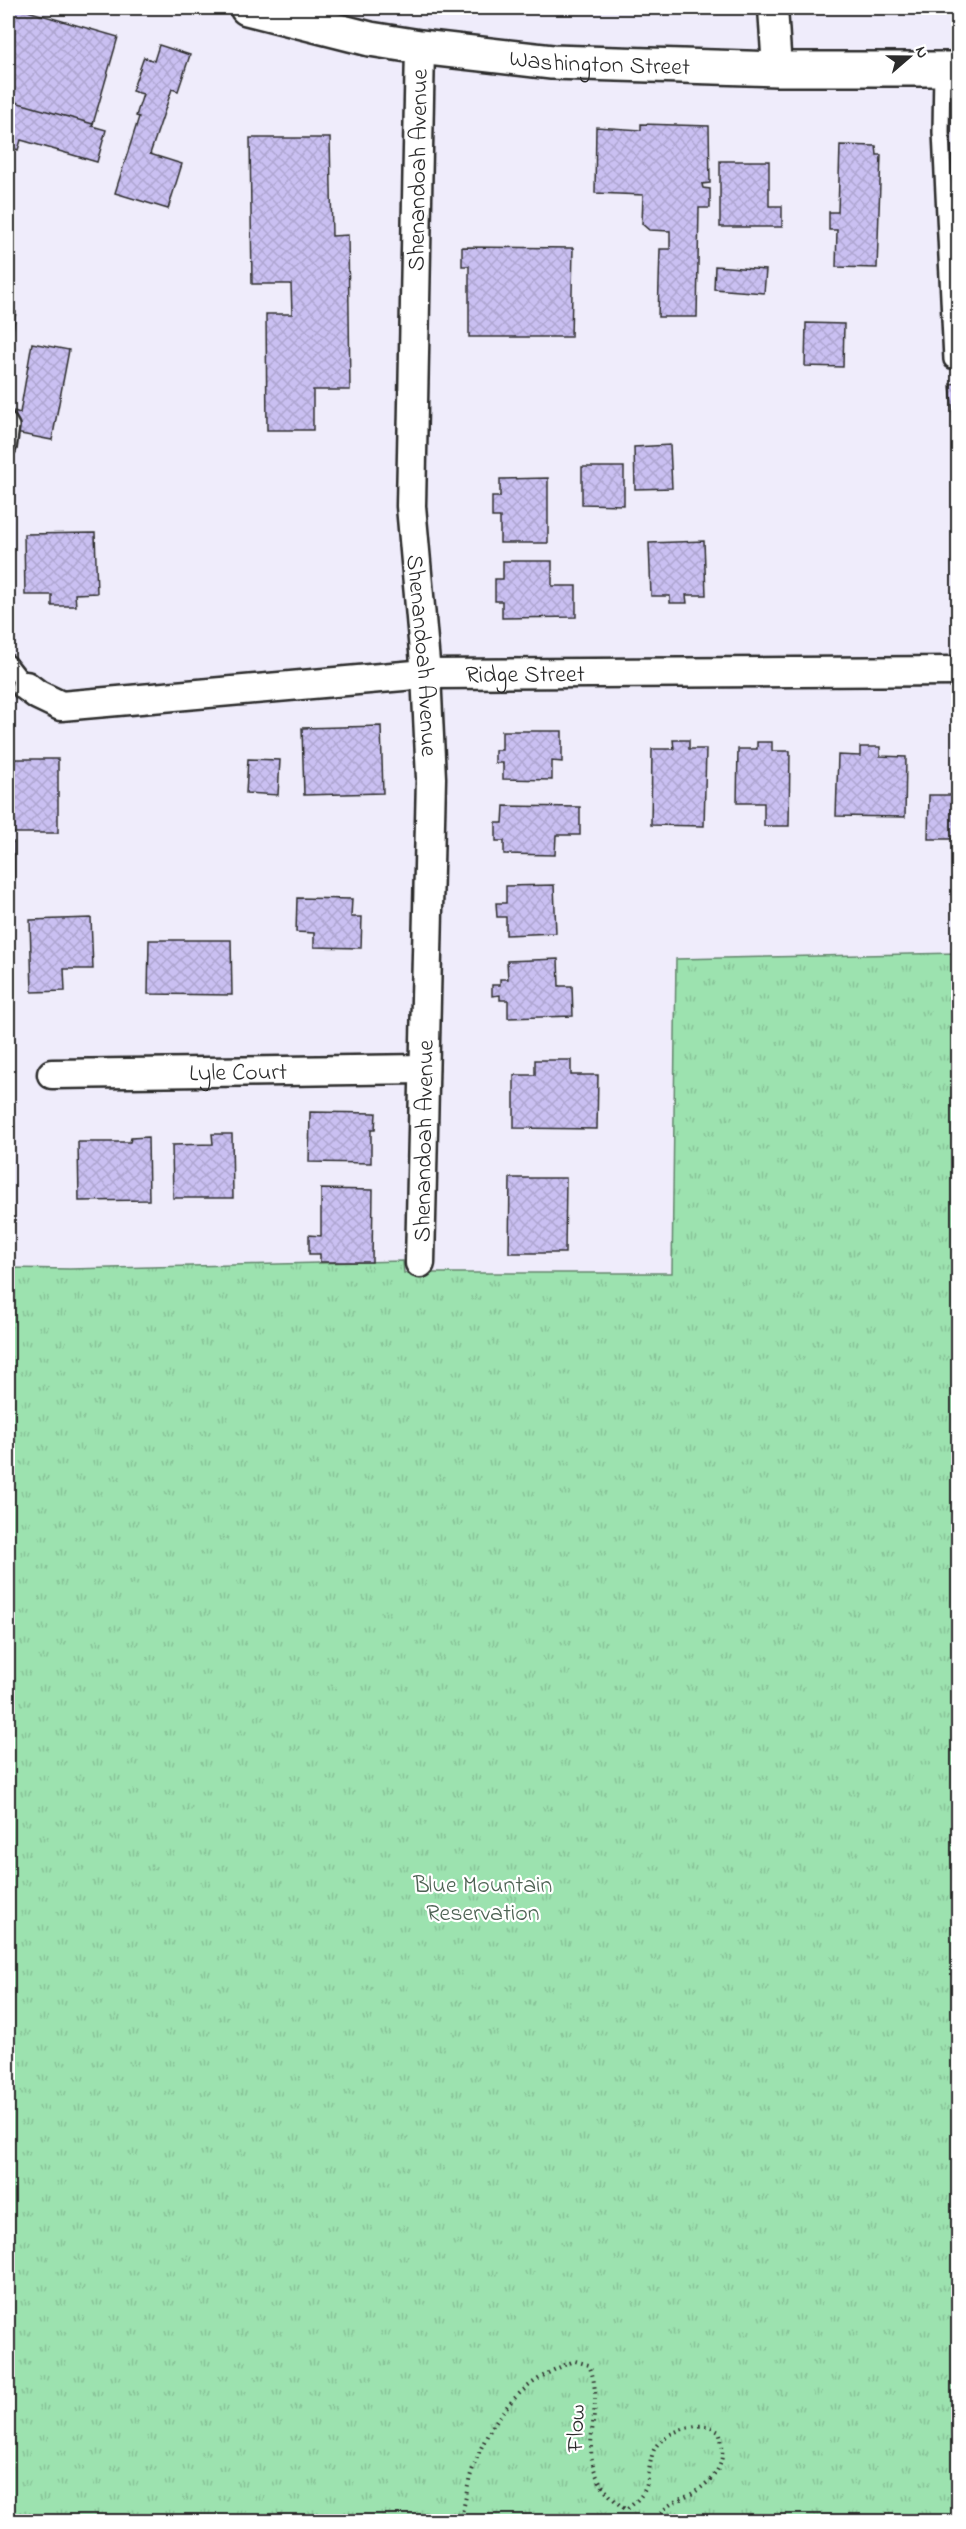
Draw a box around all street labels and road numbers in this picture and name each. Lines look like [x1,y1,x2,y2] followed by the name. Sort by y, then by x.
[507,42,691,86] street label: Washington Street
[400,68,439,271] street label: Shenandoah Avenue
[395,553,445,758] street label: Shenandoah Avenue
[465,658,585,694] street label: Ridge Street
[406,1039,445,1242] street label: Shenandoah Avenue
[189,1056,287,1093] street label: Lyle Court
[559,2404,596,2454] street label: Flow

